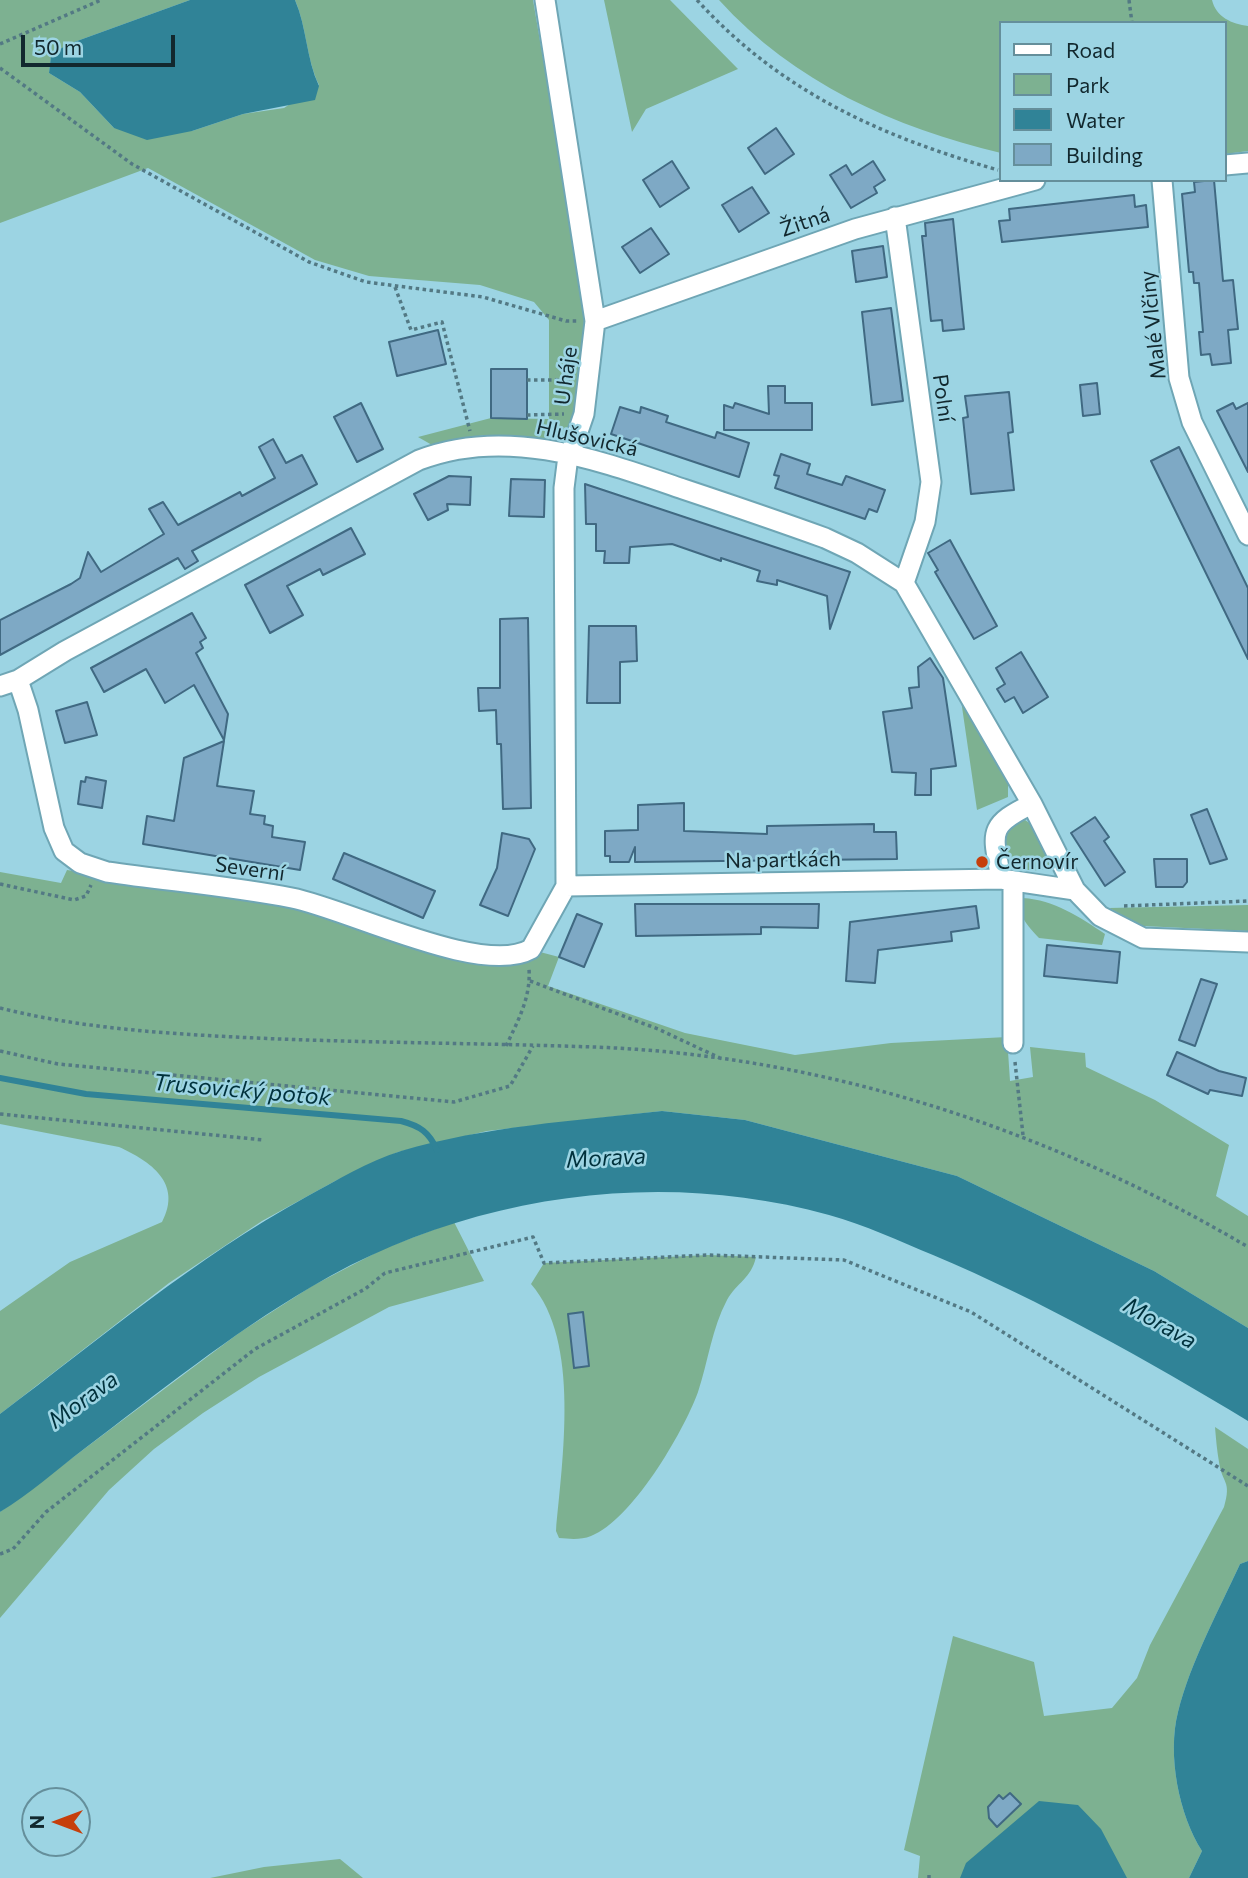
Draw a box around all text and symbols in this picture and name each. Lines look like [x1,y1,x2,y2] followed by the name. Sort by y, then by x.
[24,21,178,65] scale bar
[1000,21,1227,182] legend
[34,34,82,59] text: 50 m
[1066,37,1115,62] text: Road
[1066,72,1110,97] text: Park
[1066,107,1125,132] text: Water
[1066,142,1143,167] text: Building
[777,202,833,242] street label: Žitná
[1135,269,1171,381] street label: Malé Vlčiny
[549,345,583,407] street label: U háje
[927,372,959,424] street label: Polní
[534,414,640,462] street label: Hlušovická
[725,846,841,874] street label: Na partkách
[996,849,1079,875] place label: Černovír
[213,852,287,886] street label: Severní
[974,854,990,870] marker: Černovír
[152,1068,332,1112] water label: Trusovický potok
[565,1142,647,1174] water label: Morava
[1119,1291,1201,1355] water label: Morava
[43,1365,123,1435] water label: Morava
[21,1787,91,1857] north arrow
[25,1815,48,1829] text: N

